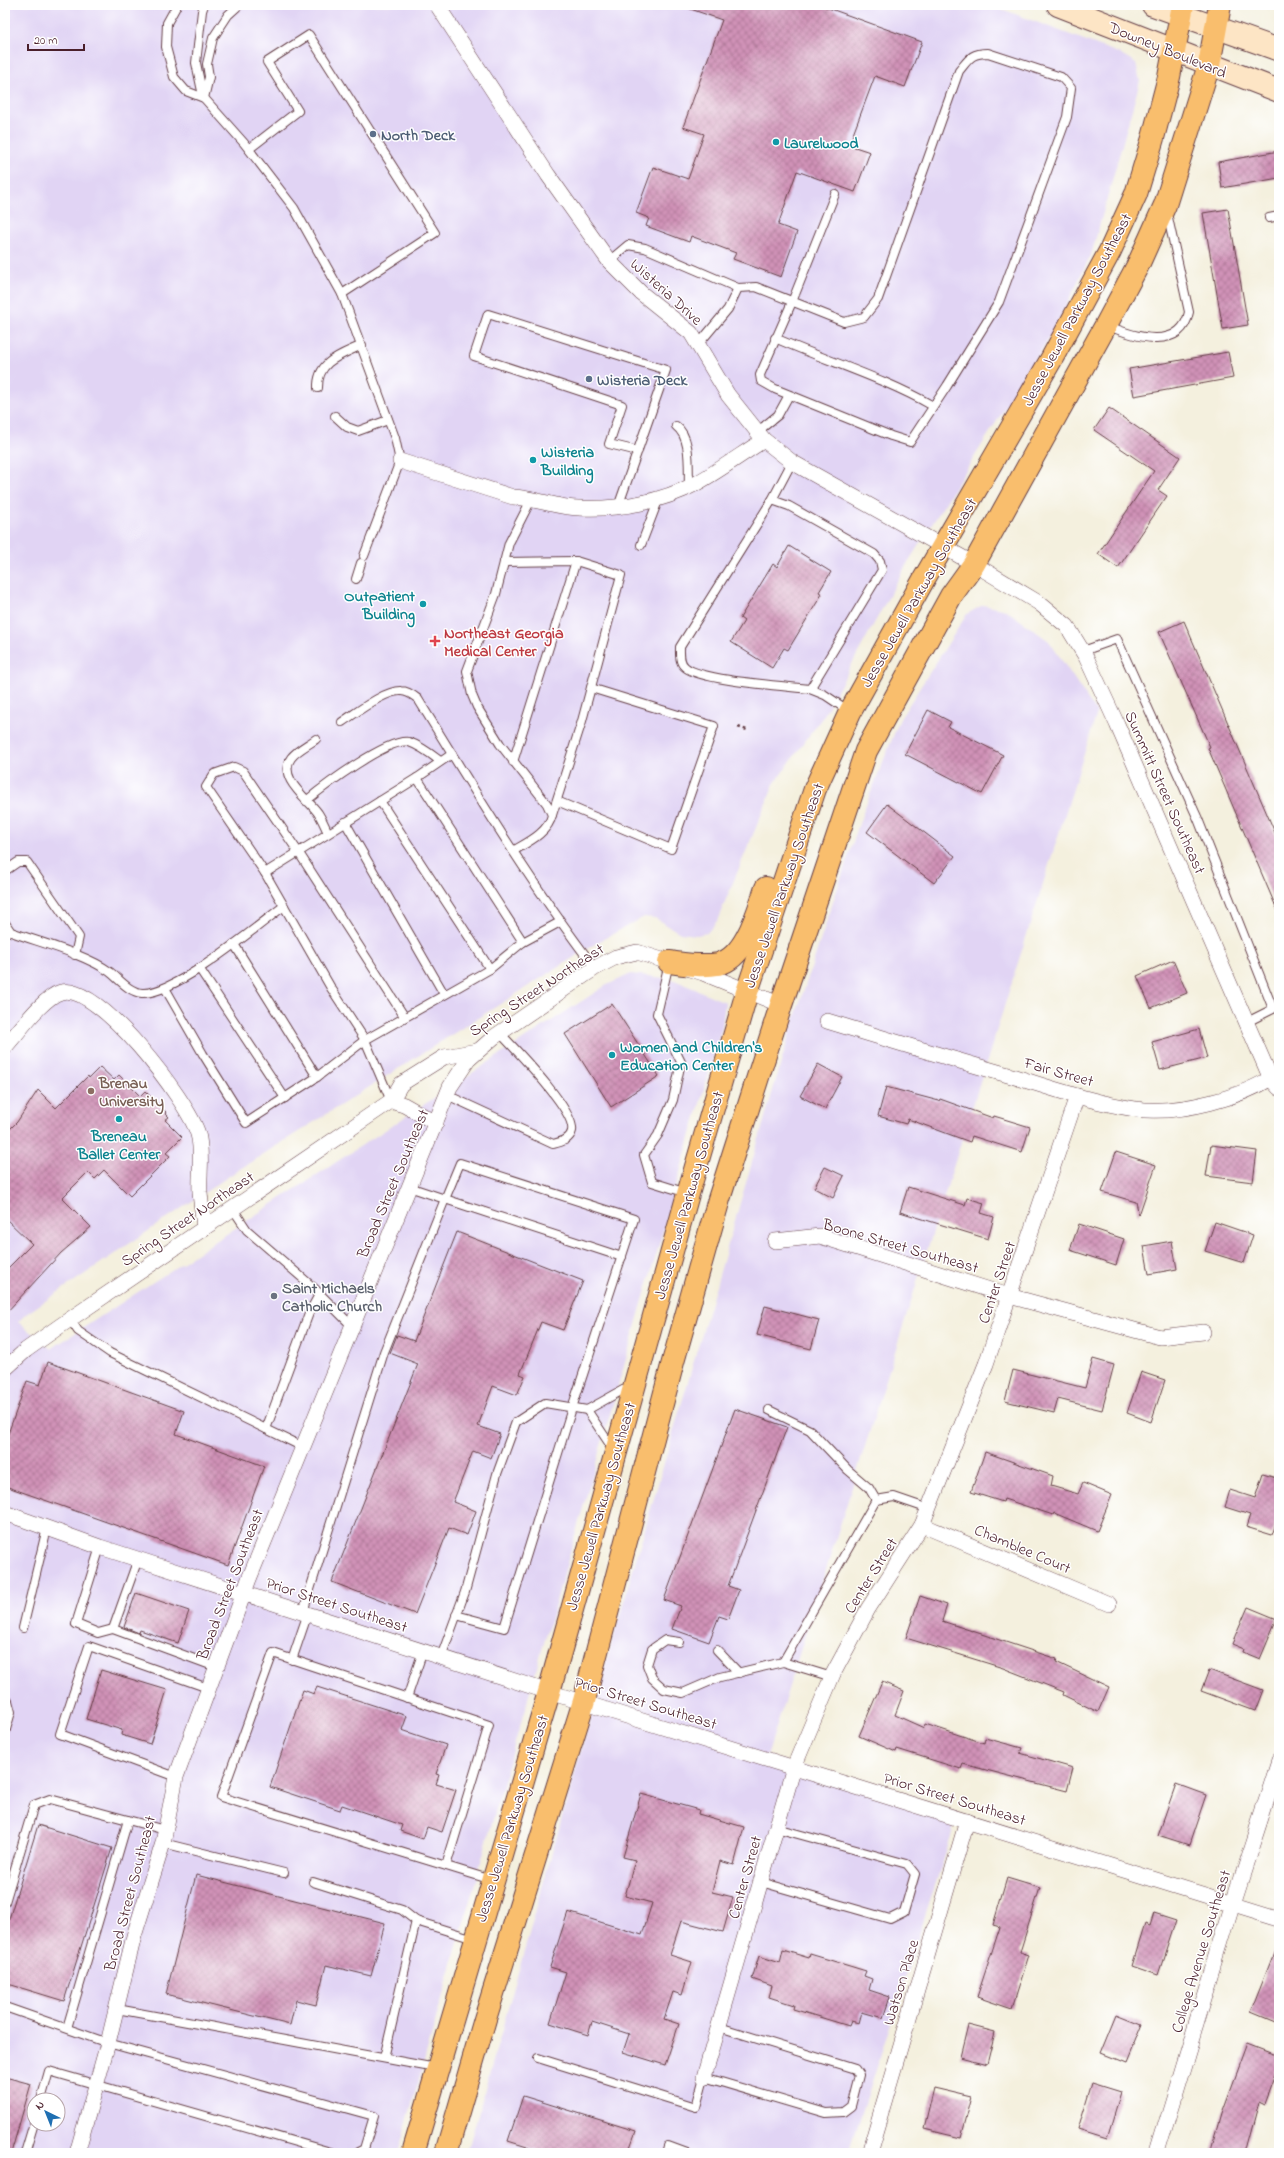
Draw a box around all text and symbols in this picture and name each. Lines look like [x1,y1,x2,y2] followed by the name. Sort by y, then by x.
[1104,16,1230,85] street label: Downey Boulevard
[28,26,84,52] scale bar
[34,32,57,50] text: 20 m
[381,124,456,148] place label: North Deck
[368,129,378,139] marker: North Deck
[784,132,858,156] place label: Laurelwood
[771,137,781,147] marker: Laurelwood
[1017,209,1139,411] street label: Jesse Jewell Parkway Southeast
[624,253,708,332] street label: Wisteria Drive
[597,369,688,393] place label: Wisteria Deck
[584,374,594,384] marker: Wisteria Deck
[540,441,595,484] place label: Wisteria Building
[528,455,538,465] marker: Wisteria Building
[855,493,984,692] street label: Jesse Jewell Parkway Southeast
[344,585,416,628] place label: Outpatient Building
[418,599,428,609] marker: Outpatient Building
[444,622,564,664] place label: Northeast Georgia Medical Center
[429,635,441,647] marker: Northeast Georgia Medical Center
[1117,707,1211,879] street label: Summitt Street Southeast
[738,779,832,991] street label: Jesse Jewell Parkway Southeast
[465,938,610,1043] street label: Spring Street Northeast
[620,1036,762,1078] place label: Women and Children's Education Center
[607,1050,617,1060] marker: Women and Children's Education Center
[1020,1051,1097,1094] street label: Fair Street
[98,1072,164,1115] place label: Brenau University
[86,1086,96,1096] marker: Brenau University
[649,1088,731,1302] street label: Jesse Jewell Parkway Southeast
[351,1105,436,1263] street label: Broad Street Southeast
[114,1114,124,1124] marker: Breneau Ballet Center
[77,1125,161,1167] place label: Breneau Ballet Center
[116,1166,260,1273] street label: Spring Street Northeast
[819,1213,982,1281] street label: Boone Street Southeast
[973,1238,1023,1327] street label: Center Street
[282,1277,382,1319] place label: Saint Michaels Catholic Church
[269,1291,279,1301] marker: Saint Michaels Catholic Church
[561,1399,643,1613] street label: Jesse Jewell Parkway Southeast
[191,1505,271,1665] street label: Broad Street Southeast
[970,1519,1075,1581] street label: Chamblee Court
[839,1533,905,1619] street label: Center Street
[262,1572,411,1640] street label: Prior Street Southeast
[571,1671,720,1737] street label: Prior Street Southeast
[470,1711,556,1925] street label: Jesse Jewell Parkway Southeast
[880,1767,1029,1833] street label: Prior Street Southeast
[98,1813,163,1975] street label: Broad Street Southeast
[723,1832,769,1922] street label: Center Street
[1166,1866,1238,2036] street label: College Avenue Southeast
[877,1936,927,2028] street label: Watson Place
[26,2092,66,2132] north arrow
[32,2097,48,2114] text: N

